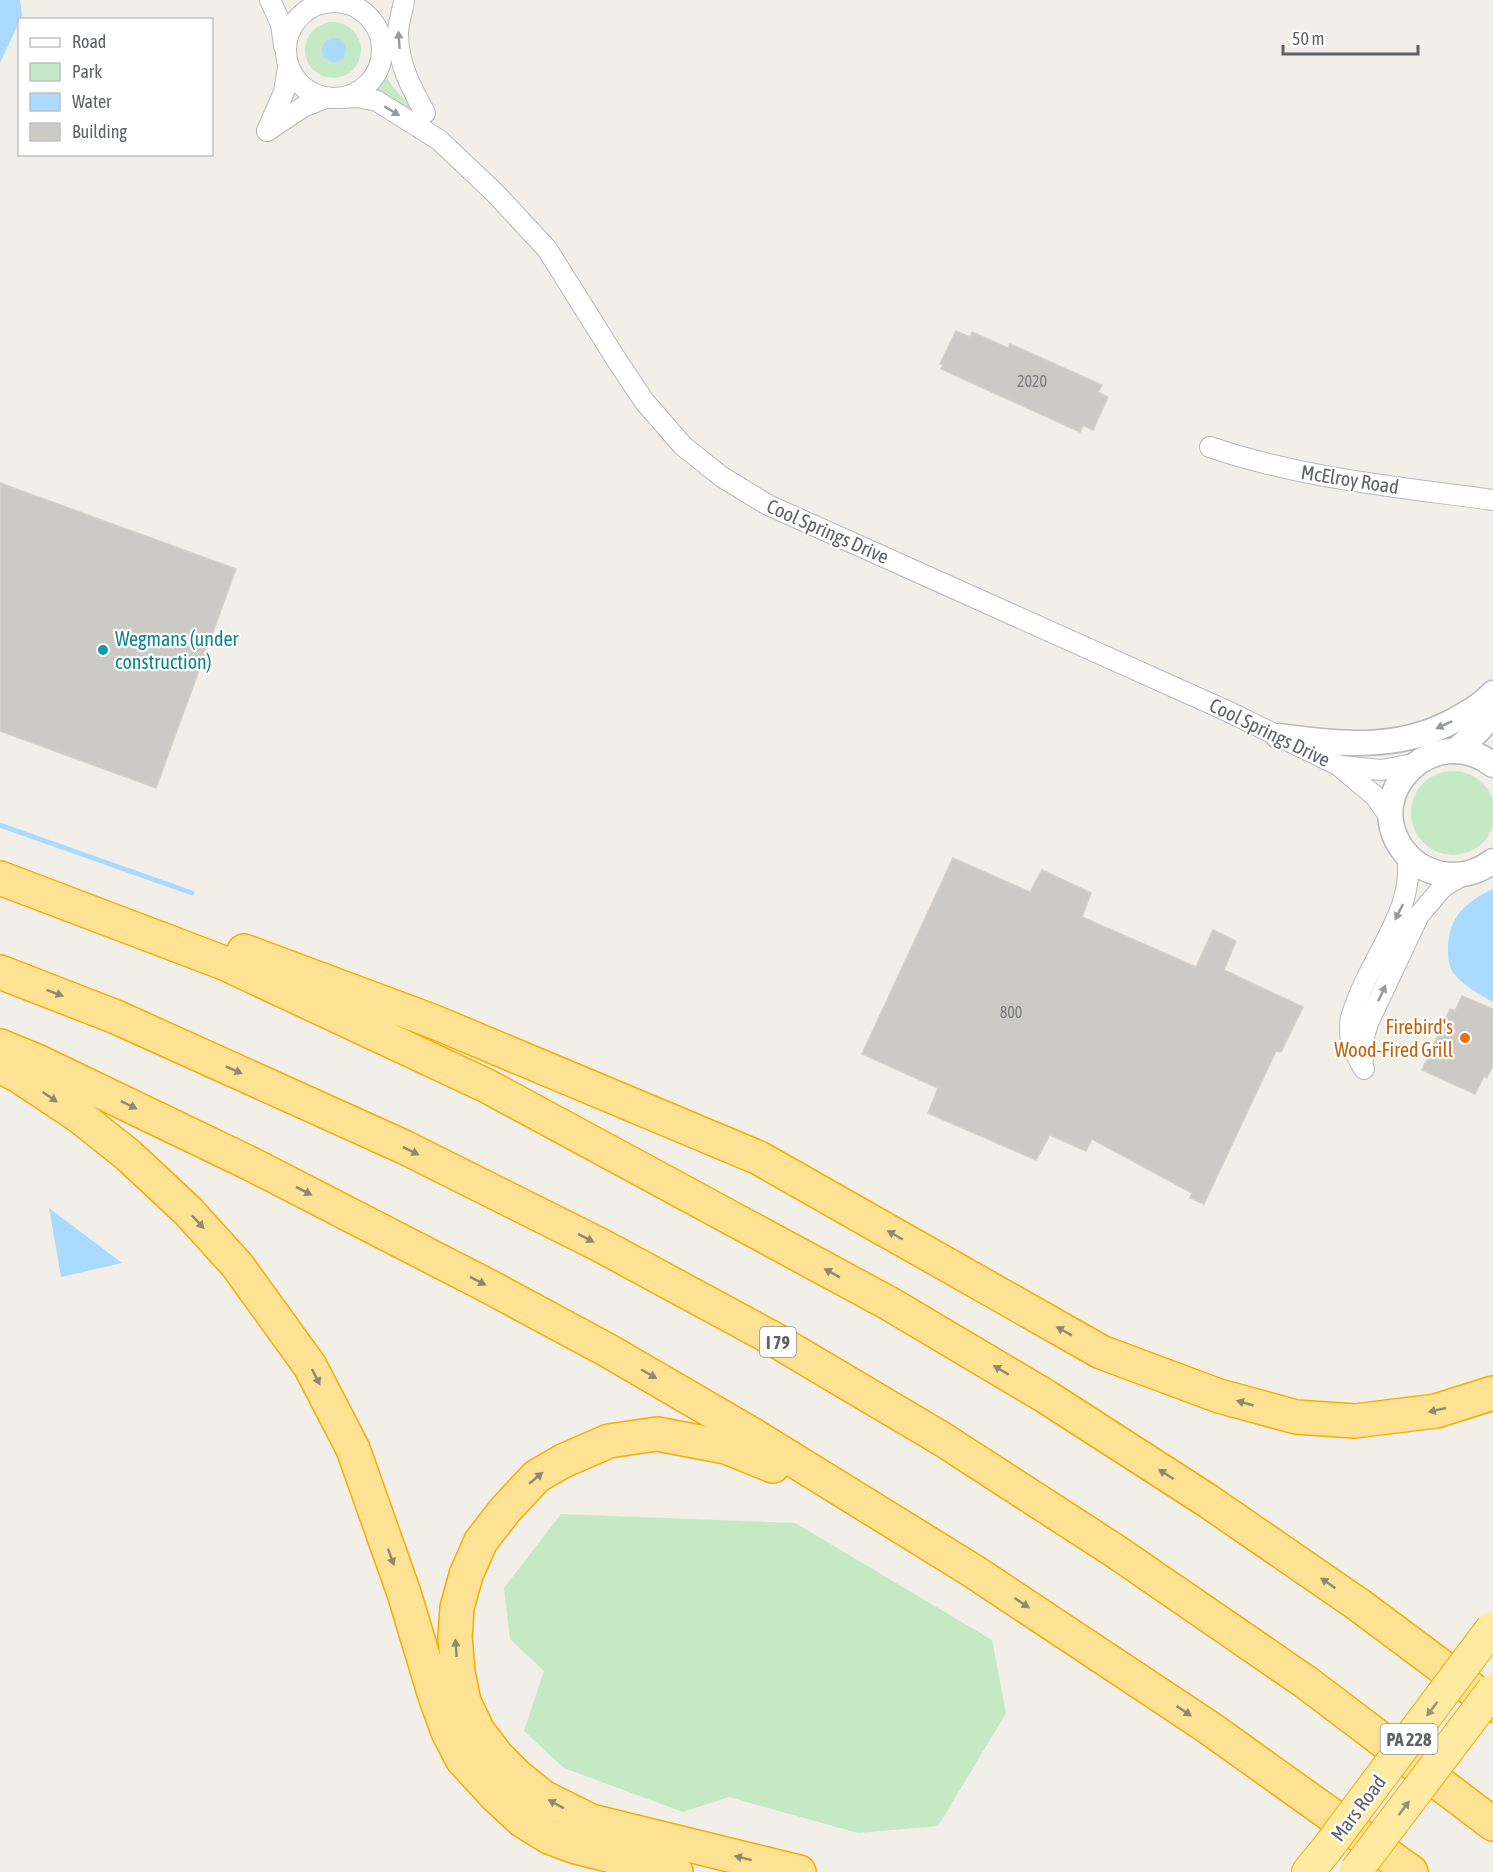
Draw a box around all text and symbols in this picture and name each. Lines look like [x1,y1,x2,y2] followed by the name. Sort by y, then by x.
[18,18,213,156] legend
[1283,18,1418,56] scale bar
[1292,28,1324,49] text: 50 m
[394,30,404,49] one-way arrow
[72,31,106,52] text: Road
[72,61,102,82] text: Park
[72,91,112,112] text: Water
[384,105,400,116] one-way arrow
[72,121,127,142] text: Building
[1017,372,1047,390] house number: 2020
[1299,460,1401,498] street label: McElroy Road
[763,494,893,568] street label: Cool Springs Drive
[115,627,239,673] place label: Wegmans (under construction)
[96,643,110,657] marker: Wegmans (under construction)
[1206,693,1334,771] street label: Cool Springs Drive
[1435,720,1453,730] one-way arrow
[1394,904,1404,921] one-way arrow
[1377,985,1386,1002] one-way arrow
[46,988,64,998] one-way arrow
[1000,1003,1022,1021] house number: 800
[1334,1015,1454,1061] place label: Firebird's Wood-Fired Grill
[1458,1031,1472,1045] marker: Firebird's Wood-Fired Grill
[225,1065,243,1075] one-way arrow
[41,1091,57,1103] one-way arrow
[121,1100,138,1110] one-way arrow
[403,1146,420,1155] one-way arrow
[296,1186,313,1196] one-way arrow
[191,1214,204,1229] one-way arrow
[886,1230,903,1240] one-way arrow
[577,1233,594,1242] one-way arrow
[824,1267,840,1278] one-way arrow
[469,1276,486,1286] one-way arrow
[1056,1326,1073,1336] one-way arrow
[760,1327,796,1357] road number: I 79
[993,1365,1009,1376] one-way arrow
[311,1369,321,1386] one-way arrow
[641,1369,657,1380] one-way arrow
[1236,1398,1254,1407] one-way arrow
[1428,1405,1446,1415] one-way arrow
[1158,1469,1174,1480] one-way arrow
[528,1472,544,1485] one-way arrow
[386,1548,396,1566] one-way arrow
[1320,1577,1336,1589] one-way arrow
[1013,1598,1030,1609] one-way arrow
[451,1638,461,1657] one-way arrow
[1426,1700,1438,1716] one-way arrow
[1176,1705,1192,1716] one-way arrow
[1380,1724,1438,1754] road number: PA 228
[1326,1770,1390,1846] street label: Mars Road
[547,1799,564,1809] one-way arrow
[1397,1800,1409,1815] one-way arrow
[733,1853,752,1863] one-way arrow

